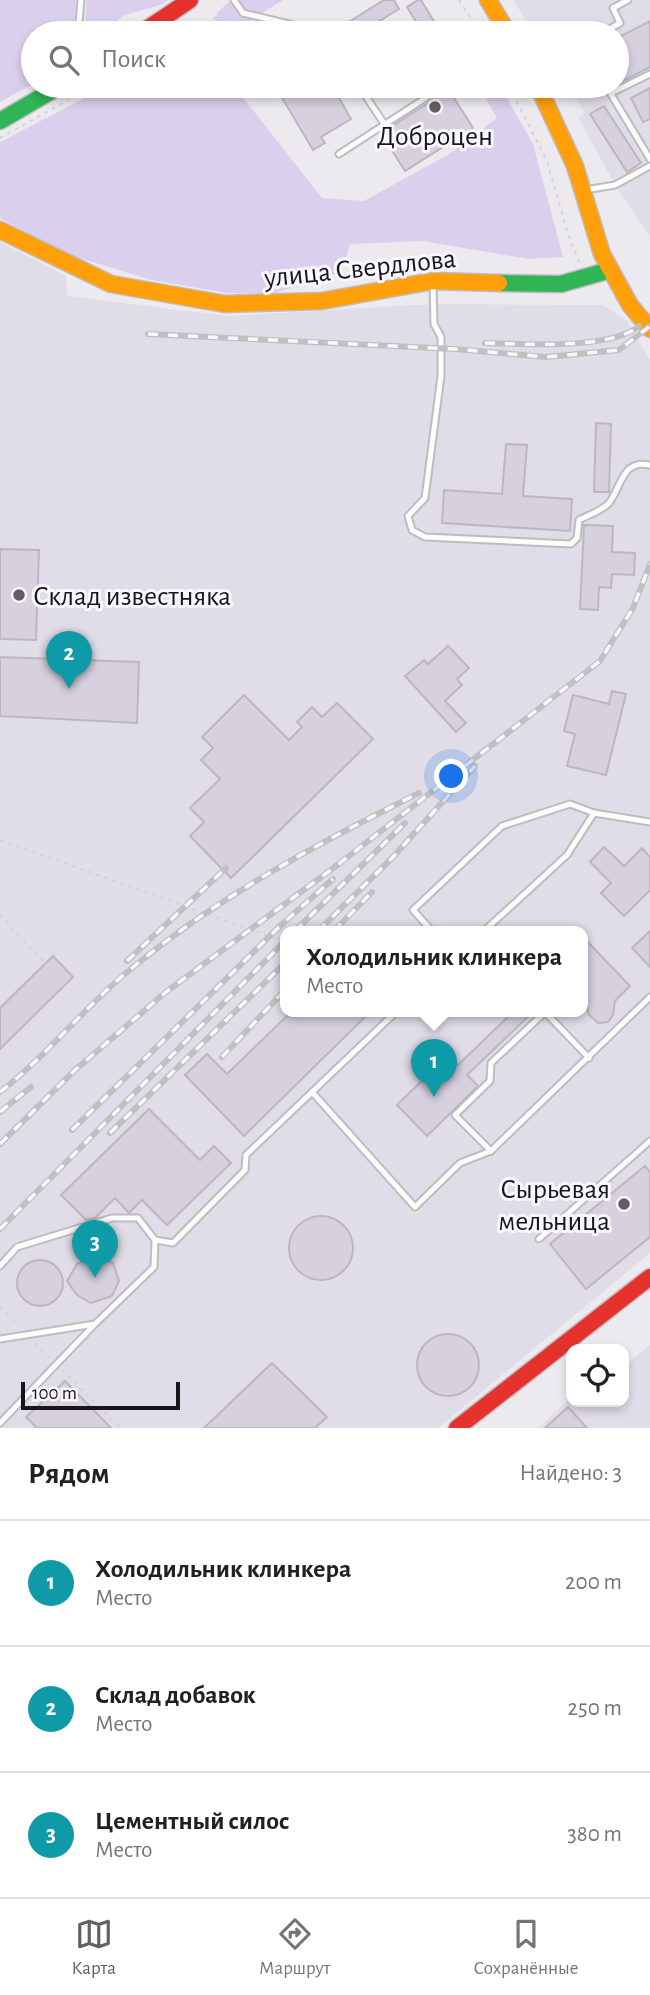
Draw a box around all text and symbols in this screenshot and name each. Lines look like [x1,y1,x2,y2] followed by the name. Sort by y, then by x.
[21,21,629,98] search box
[45,41,83,79] icon: search
[101,46,166,72] text: Поиск
[427,99,443,115] marker: Доброцен
[377,123,493,151] place label: Доброцен
[262,245,458,293] street label: улица Свердлова
[33,583,231,611] place label: Склад известняка
[11,587,27,603] marker: Склад известняка
[46,631,92,689] pin: 2
[434,759,468,793] your location
[280,926,588,1017] popup
[306,944,562,970] text: Холодильник клинкера
[306,975,363,998] text: Место
[411,1039,457,1097] pin: 1
[498,1176,610,1236] place label: Сырьевая мельница
[616,1196,632,1212] marker: Сырьевая мельница
[72,1220,118,1278] pin: 3
[566,1344,629,1407] map controls
[566,1344,629,1407] button: locate
[21,1379,180,1411] scale bar
[32,1384,77,1403] text: 100 m
[28,1459,110,1489] text: Рядом
[520,1462,622,1485] text: Найдено: 3
[95,1556,351,1582] text: Холодильник клинкера
[47,1571,55,1594] text: 1
[565,1571,622,1594] text: 200 m
[95,1587,152,1610] text: Место
[95,1682,256,1708] text: Склад добавок
[46,1697,56,1720] text: 2
[568,1697,622,1720] text: 250 m
[95,1713,152,1736] text: Место
[95,1808,289,1834] text: Цементный силос
[46,1823,56,1846] text: 3
[567,1823,622,1846] text: 380 m
[95,1839,152,1862] text: Место
[72,1915,116,1980] tab: Карта
[259,1915,330,1980] tab: Маршрут
[473,1915,578,1980] tab: Сохранённые

